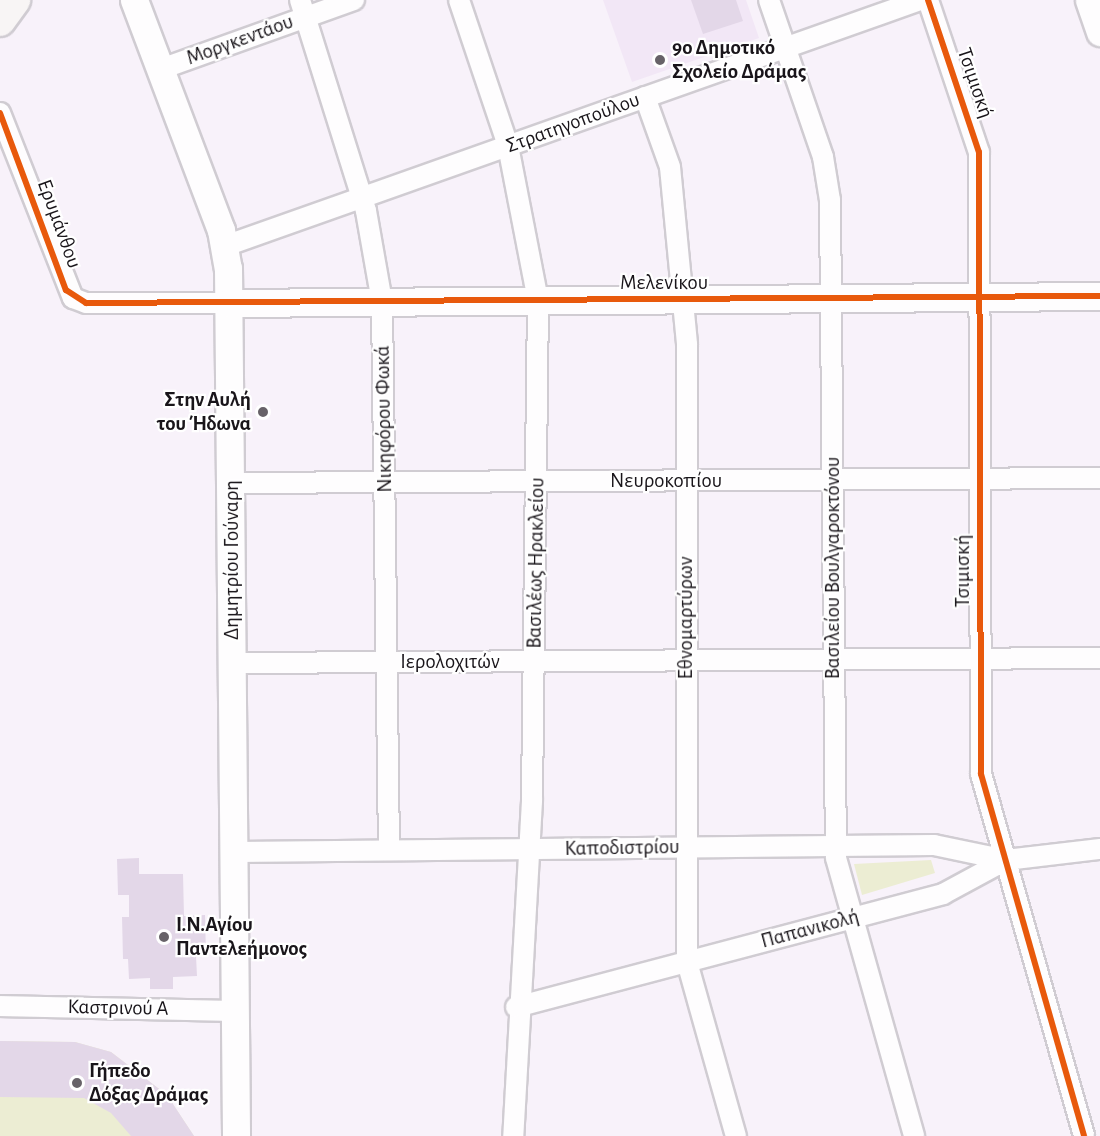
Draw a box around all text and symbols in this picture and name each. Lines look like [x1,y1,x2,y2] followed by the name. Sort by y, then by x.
[183,9,297,71] street label: Μοργκεντάου
[672,35,806,85] place label: 9ο Δημοτικό Σχολείο Δράμας
[951,44,999,122] street label: Τσιμισκή
[653,53,667,67] marker: 9ο Δημοτικό Σχολείο Δράμας
[503,87,643,159] street label: Στρατηγοπούλου
[31,176,87,272] street label: Ερυμάνθου
[620,270,708,296] street label: Μελενίκου
[370,345,398,493] street label: Νικηφόρου Φωκά
[157,387,251,437] place label: Στην Αυλή του Ήδωνα
[256,405,270,419] marker: Στην Αυλή του Ήδωνα
[820,457,846,679] street label: Βασιλείου Βουλγαροκτόνου
[610,468,722,494] street label: Νευροκοπίου
[522,477,550,649] street label: Βασιλέως Ηρακλείου
[219,480,245,640] street label: Δημητρίου Γούναρη
[950,535,976,607] street label: Τσιμισκή
[673,557,699,679] street label: Εθνομαρτύρων
[400,649,500,675] street label: Ιερολοχιτών
[564,834,680,862] street label: Καποδιστρίου
[758,904,862,954] street label: Παπανικολή
[176,912,307,962] place label: Ι.Ν.Αγίου Παντελεήμονος
[157,930,171,944] marker: Ι.Ν.Αγίου Παντελεήμονος
[67,995,169,1021] street label: Καστρινού Α
[89,1058,208,1108] place label: Γήπεδο Δόξας Δράμας
[70,1076,84,1090] marker: Γήπεδο Δόξας Δράμας

